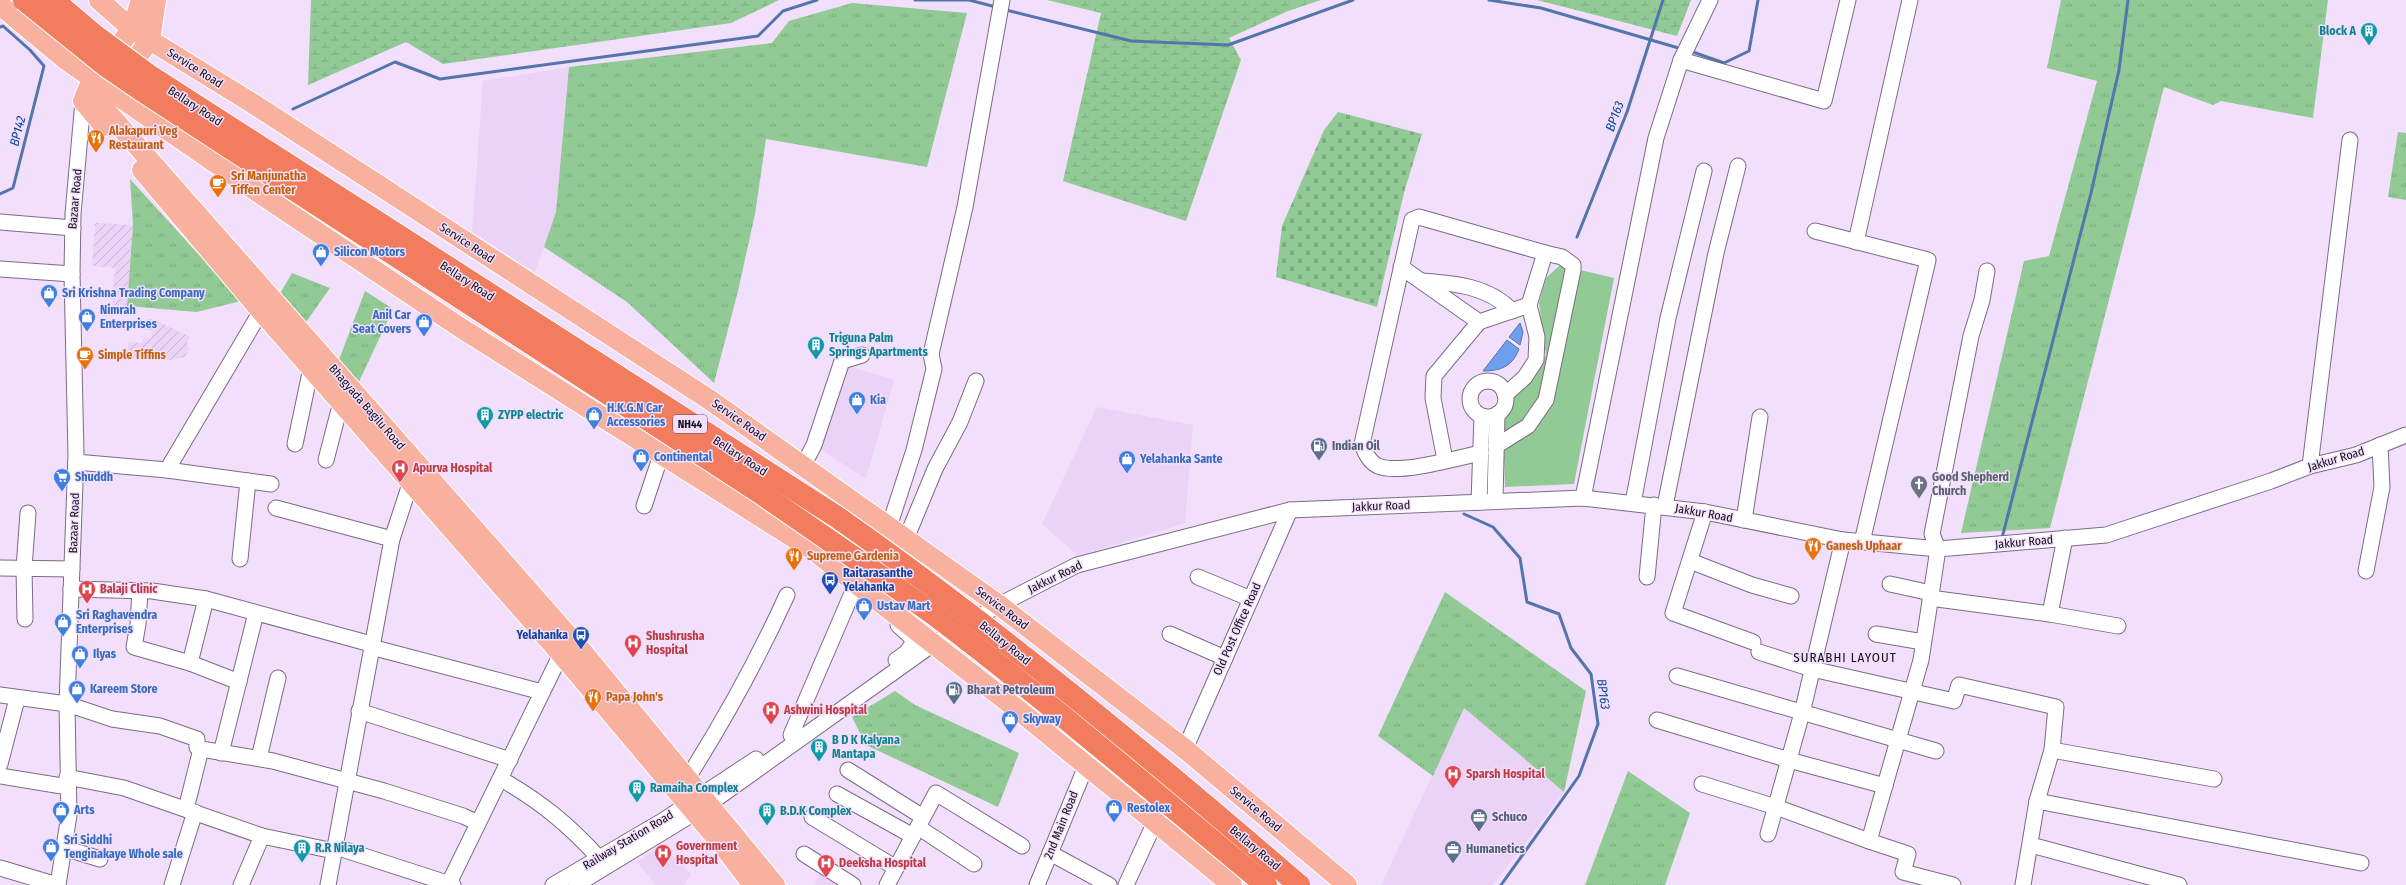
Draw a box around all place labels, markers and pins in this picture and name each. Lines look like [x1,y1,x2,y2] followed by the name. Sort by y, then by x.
[2359,21,2379,46] building icon: Block A
[2319,24,2356,38] place label: Block A
[108,124,177,152] place label: Alakapuri Veg Restaurant
[86,128,106,153] restaurant icon: Alakapuri Veg Restaurant
[231,169,306,197] place label: Sri Manjunatha Tiffen Center
[208,173,228,198] cafe icon: Sri Manjunatha Tiffen Center
[311,242,331,267] shop icon: Silicon Motors
[334,245,406,259] place label: Silicon Motors
[39,283,59,308] shop icon: Sri Krishna Trading Company
[62,286,205,300] place label: Sri Krishna Trading Company
[100,303,158,331] place label: Nimrah Enterprises
[77,307,97,332] shop icon: Nimrah Enterprises
[353,308,412,336] place label: Anil Car Seat Covers
[414,312,434,337] shop icon: Anil Car Seat Covers
[829,331,928,359] place label: Triguna Palm Springs Apartments
[806,335,826,360] building icon: Triguna Palm Springs Apartments
[75,345,95,370] cafe icon: Simple Tiffins
[98,348,167,362] place label: Simple Tiffins
[847,390,867,415] shop icon: Kia
[870,393,886,407] place label: Kia
[606,401,666,429] place label: H.K.G.N Car Accessories
[475,405,495,430] building icon: ZYPP electric
[584,405,604,430] shop icon: H.K.G.N Car Accessories
[498,408,564,422] place label: ZYPP electric
[1309,436,1329,461] fuel station icon: Indian Oil
[1332,439,1381,453] place label: Indian Oil
[631,447,651,472] shop icon: Continental
[1117,449,1137,474] shop icon: Yelahanka Sante
[654,450,713,464] place label: Continental
[1139,452,1222,466] place label: Yelahanka Sante
[390,458,410,483] hospital icon: Apurva Hospital
[412,461,493,475] place label: Apurva Hospital
[52,467,72,492] supermarket icon: Shuddh
[75,470,113,484] place label: Shuddh
[1932,470,2009,498] place label: Good Shepherd Church
[1909,474,1929,499] church icon: Good Shepherd Church
[1803,536,1823,561] restaurant icon: Ganesh Uphaar
[1826,539,1902,553] place label: Ganesh Uphaar
[784,546,804,571] restaurant icon: Supreme Gardenia
[807,549,899,563] place label: Supreme Gardenia
[842,566,913,594] place label: Raitarasanthe Yelahanka
[820,570,840,595] bus stop icon: Raitarasanthe Yelahanka
[77,579,97,604] hospital icon: Balaji Clinic
[100,582,158,596] place label: Balaji Clinic
[854,596,874,621] shop icon: Ustav Mart
[877,599,931,613] place label: Ustav Mart
[76,608,157,636] place label: Sri Raghavendra Enterprises
[53,612,73,637] shop icon: Sri Raghavendra Enterprises
[571,625,591,650] bus stop icon: Yelahanka
[516,628,568,642] place label: Yelahanka
[646,629,704,657] place label: Shushrusha Hospital
[623,633,643,658] hospital icon: Shushrusha Hospital
[70,644,90,669] shop icon: Ilyas
[93,647,117,661] place label: Ilyas
[67,679,87,704] shop icon: Kareem Store
[944,680,964,705] fuel station icon: Bharat Petroleum
[90,682,158,696] place label: Kareem Store
[967,683,1054,697] place label: Bharat Petroleum
[583,687,603,712] restaurant icon: Papa John's
[606,690,664,704] place label: Papa John's
[761,700,781,725] hospital icon: Ashwini Hospital
[783,703,868,717] place label: Ashwini Hospital
[1000,709,1020,734] shop icon: Skyway
[1023,712,1061,726] place label: Skyway
[832,733,900,761] place label: B D K Kalyana Mantapa
[809,737,829,762] building icon: B D K Kalyana Mantapa
[1443,764,1463,789] hospital icon: Sparsh Hospital
[1466,767,1545,781] place label: Sparsh Hospital
[627,778,647,803] building icon: Ramaiha Complex
[650,781,739,795] place label: Ramaiha Complex
[1104,798,1124,823] shop icon: Restolex
[51,800,71,825] shop icon: Arts
[757,801,777,826] building icon: B.D.K Complex
[1127,801,1170,815] place label: Restolex
[73,803,95,817] place label: Arts
[780,804,852,818] place label: B.D.K Complex
[1469,807,1489,832] office icon: Schuco
[1492,810,1528,824] place label: Schuco
[64,833,183,861] place label: Sri Siddhi Tenginakaye Whole sale
[41,837,61,862] shop icon: Sri Siddhi Tenginakaye Whole sale
[292,838,312,863] building icon: R.R Nilaya
[676,839,738,867] place label: Government Hospital
[1443,839,1463,864] office icon: Humanetics
[315,841,365,855] place label: R.R Nilaya
[1466,842,1526,856] place label: Humanetics
[653,843,673,868] hospital icon: Government Hospital
[816,853,836,878] hospital icon: Deeksha Hospital
[839,856,927,870] place label: Deeksha Hospital

